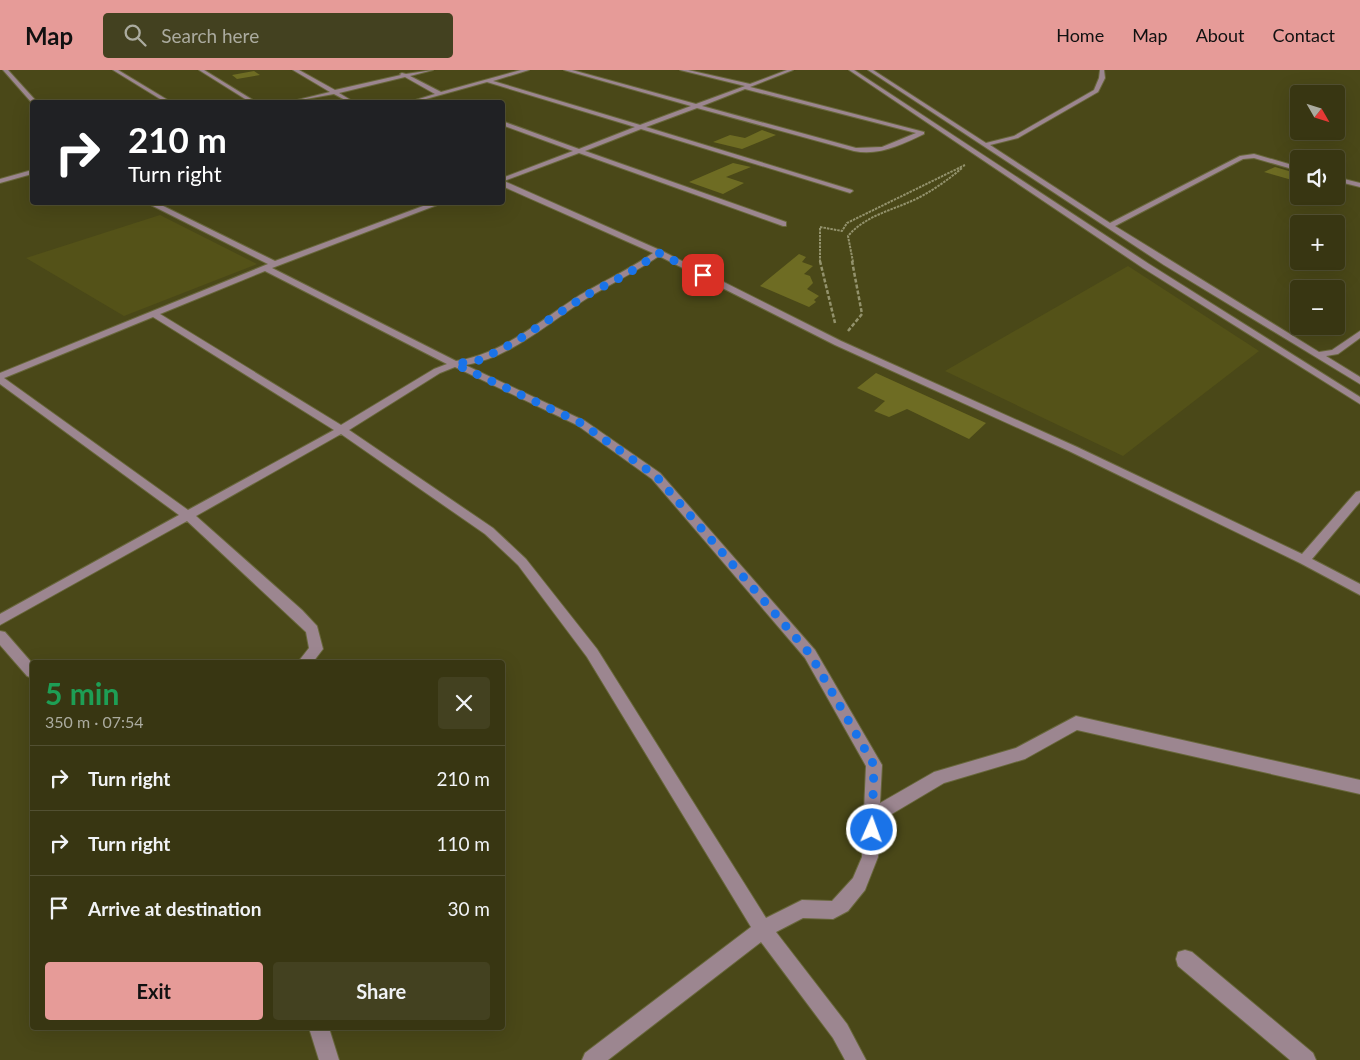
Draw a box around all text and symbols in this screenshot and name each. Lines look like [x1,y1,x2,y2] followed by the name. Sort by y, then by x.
[103,13,453,58] search box
[25,21,73,50] text: Map
[121,21,149,49] icon: search
[161,24,259,47] text: Search here
[1056,24,1104,46] text: Home
[1132,24,1168,46] text: Map
[1196,24,1245,46] text: About
[1273,24,1335,46] text: Contact
[1290,85,1345,140] north arrow
[1290,85,1345,335] map controls
[128,118,227,160] text: 210 m
[45,120,110,185] icon: right
[1290,150,1345,205] button: sound
[128,160,222,187] text: Turn right
[1290,215,1345,270] button: +
[682,254,724,296] pin
[689,261,717,289] icon: arrive
[1290,280,1345,335] button: −
[45,675,119,711] text: 5 min
[438,677,490,729] button: close
[45,712,144,731] text: 350 m · 07:54
[45,764,73,792] icon: right
[88,767,170,790] text: Turn right
[436,767,490,790] text: 210 m
[845,803,897,855] position arrow
[45,829,73,857] icon: right
[88,832,170,855] text: Turn right
[436,832,490,855] text: 110 m
[45,894,73,922] icon: arrive
[88,897,261,920] text: Arrive at destination
[447,897,490,920] text: 30 m
[45,962,263,1020] button: Exit
[273,962,490,1020] button: Share

